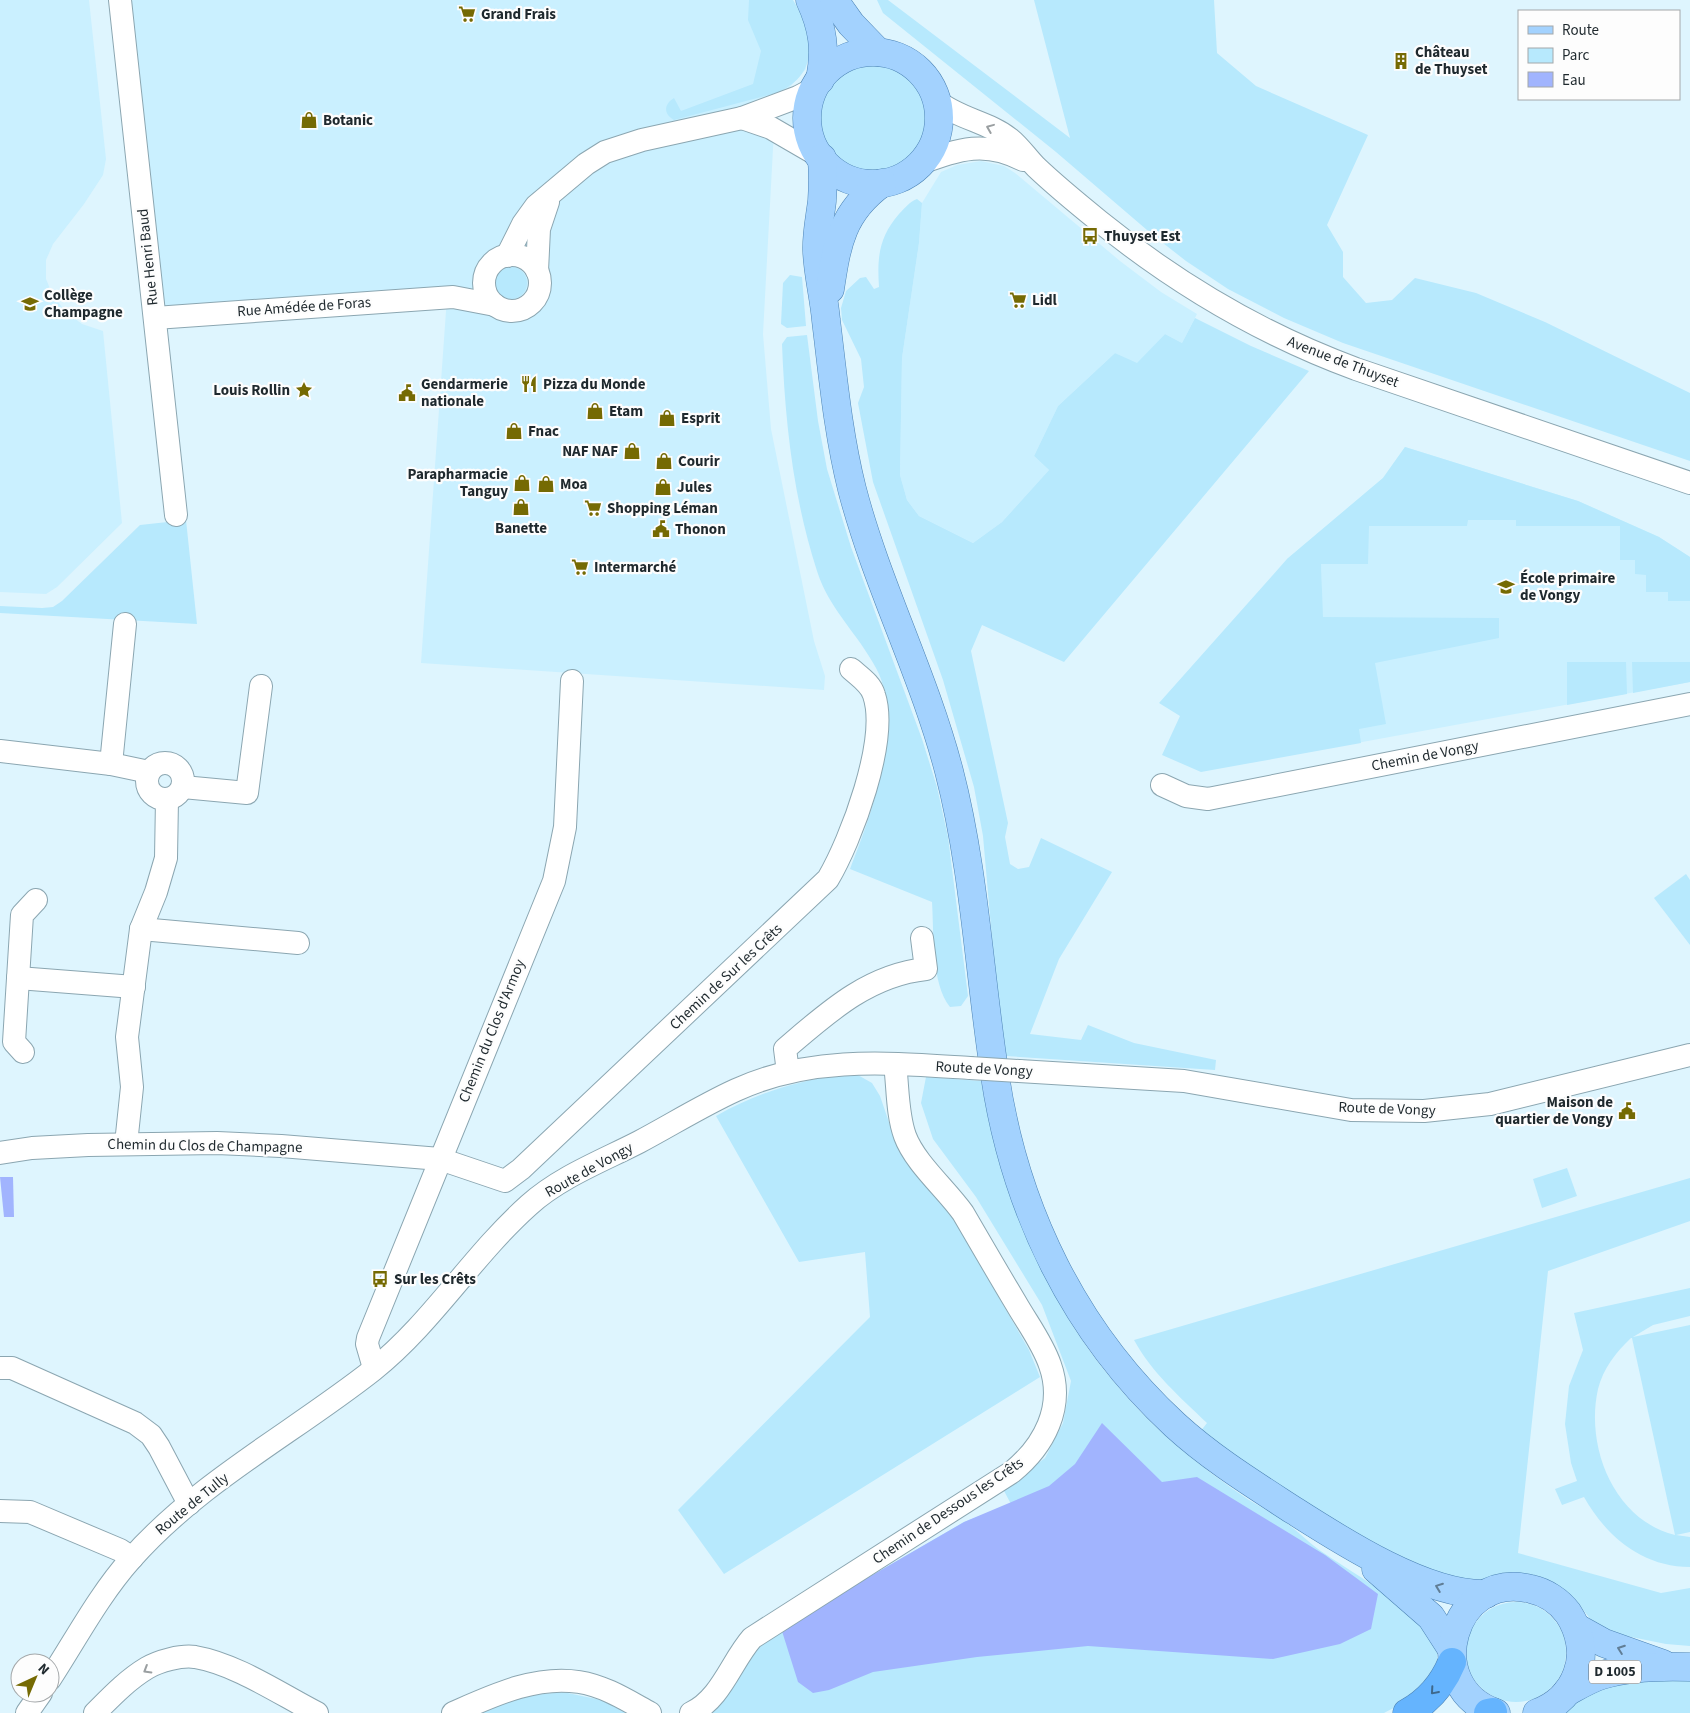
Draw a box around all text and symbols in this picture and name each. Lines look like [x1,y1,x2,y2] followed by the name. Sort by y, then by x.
[457,4,477,24] supermarket icon: Grand Frais
[481,4,556,25] place label: Grand Frais
[1518,10,1680,100] legend
[1562,20,1599,41] text: Route
[1415,42,1488,80] place label: Château de Thuyset
[1562,45,1589,66] text: Parc
[1391,51,1411,71] building icon: Château de Thuyset
[1562,70,1586,91] text: Eau
[299,110,319,130] shop icon: Botanic
[323,110,373,131] place label: Botanic
[986,123,995,134] one-way arrow
[132,208,164,306] street label: Rue Henri Baud
[1080,226,1100,246] bus stop icon: Thuyset Est
[1104,226,1181,247] place label: Thuyset Est
[44,285,123,323] place label: Collège Champagne
[1008,290,1028,310] supermarket icon: Lidl
[1032,290,1058,311] place label: Lidl
[236,292,372,322] street label: Rue Amédée de Foras
[20,294,40,314] school or university icon: Collège Champagne
[1284,331,1402,393] street label: Avenue de Thuyset
[421,374,508,412] place label: Gendarmerie nationale
[519,374,539,394] restaurant icon: Pizza du Monde
[543,374,646,395] place label: Pizza du Monde
[213,380,290,401] place label: Louis Rollin
[294,380,314,400] place icon: Louis Rollin
[397,383,417,403] public building icon: Gendarmerie nationale
[585,401,605,421] shop icon: Etam
[609,401,643,422] place label: Etam
[657,408,677,428] shop icon: Esprit
[681,408,721,429] place label: Esprit
[504,421,524,441] shop icon: Fnac
[528,421,559,442] place label: Fnac
[562,441,618,462] place label: NAF NAF
[622,441,642,461] shop icon: NAF NAF
[654,451,674,471] shop icon: Courir
[678,451,720,472] place label: Courir
[407,464,508,502] place label: Parapharmacie Tanguy
[512,473,532,493] shop icon: Parapharmacie Tanguy
[536,474,556,494] shop icon: Moa
[560,474,588,495] place label: Moa
[653,477,673,497] shop icon: Jules
[677,477,712,498] place label: Jules
[511,497,531,517] shop icon: Banette
[583,498,603,518] supermarket icon: Shopping Léman
[607,498,718,519] place label: Shopping Léman
[495,518,547,539] place label: Banette
[651,519,671,539] public building icon: Thonon
[675,519,726,540] place label: Thonon
[570,557,590,577] supermarket icon: Intermarché
[594,557,676,578] place label: Intermarché
[1520,568,1615,606] place label: École primaire de Vongy
[1496,577,1516,597] school or university icon: École primaire de Vongy
[1370,735,1480,777] street label: Chemin de Vongy
[665,919,787,1035] street label: Chemin de Sur les Crêts
[454,956,530,1106] street label: Chemin du Clos d'Armoy
[935,1056,1033,1082] street label: Route de Vongy
[1495,1092,1613,1130] place label: Maison de quartier de Vongy
[1338,1097,1436,1121] street label: Route de Vongy
[1617,1101,1637,1121] public building icon: Maison de quartier de Vongy
[107,1134,303,1158] street label: Chemin du Clos de Champagne
[541,1137,637,1203] street label: Route de Vongy
[370,1269,390,1289] bus stop icon: Sur les Crêts
[394,1269,476,1290] place label: Sur les Crêts
[868,1453,1028,1569] street label: Chemin de Dessous les Crêts
[151,1468,233,1540] street label: Route de Tully
[1435,1583,1443,1593] one-way arrow
[1617,1645,1626,1655] one-way arrow
[10,1653,60,1703] north arrow
[33,1659,54,1680] text: N
[1589,1660,1641,1684] road number: D 1005
[143,1663,152,1673] one-way arrow
[1431,1686,1440,1695] one-way arrow

